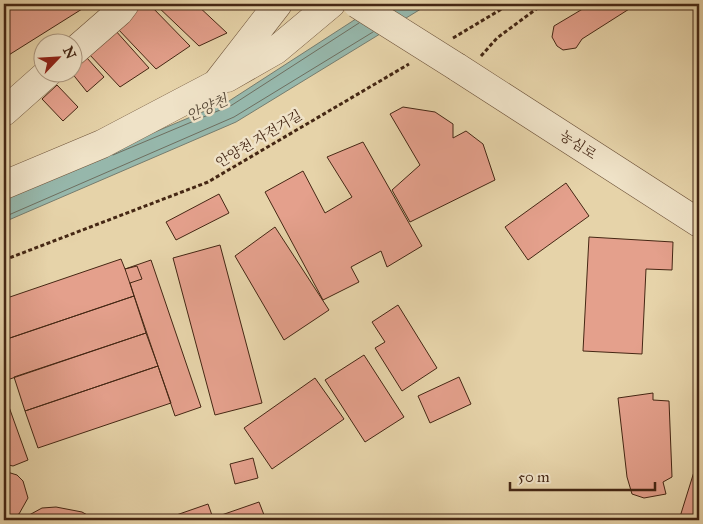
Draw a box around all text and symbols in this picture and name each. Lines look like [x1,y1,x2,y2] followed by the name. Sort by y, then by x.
[32,32,82,82] north arrow
[59,44,80,62] text: N
[183,90,232,125] water label: 안양천
[213,107,305,171] street label: 안양천 자전거길
[556,127,600,163] street label: 농심로
[510,459,656,491] scale bar
[518,468,550,486] text: 50 m

